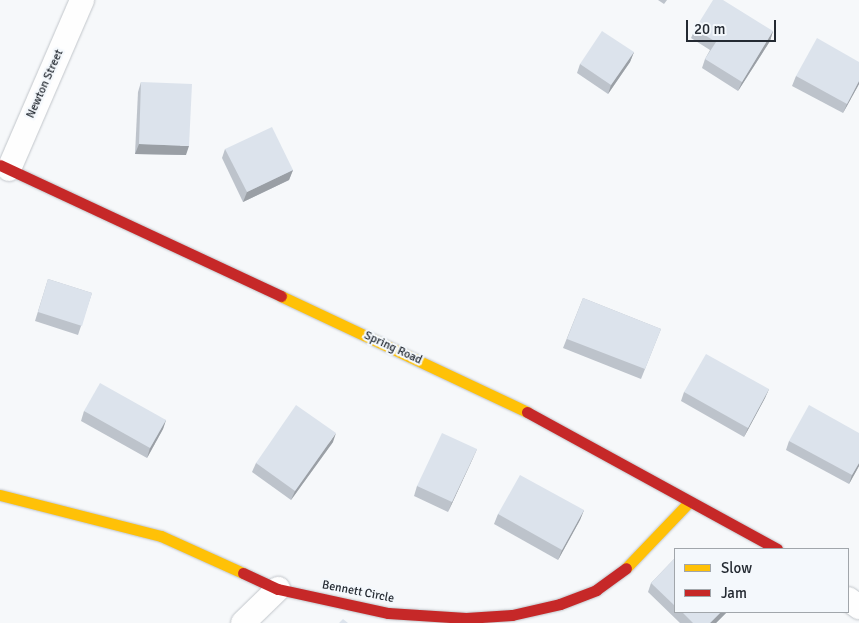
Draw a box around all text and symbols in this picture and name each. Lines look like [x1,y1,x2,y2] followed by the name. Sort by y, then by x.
[689,10,779,42] scale bar
[694,20,725,38] text: 20 m
[23,47,67,121] street label: Newton Street
[362,328,424,368] street label: Spring Road
[674,548,849,613] legend
[721,559,752,577] text: Slow
[321,578,395,606] street label: Bennett Circle
[721,584,747,602] text: Jam

